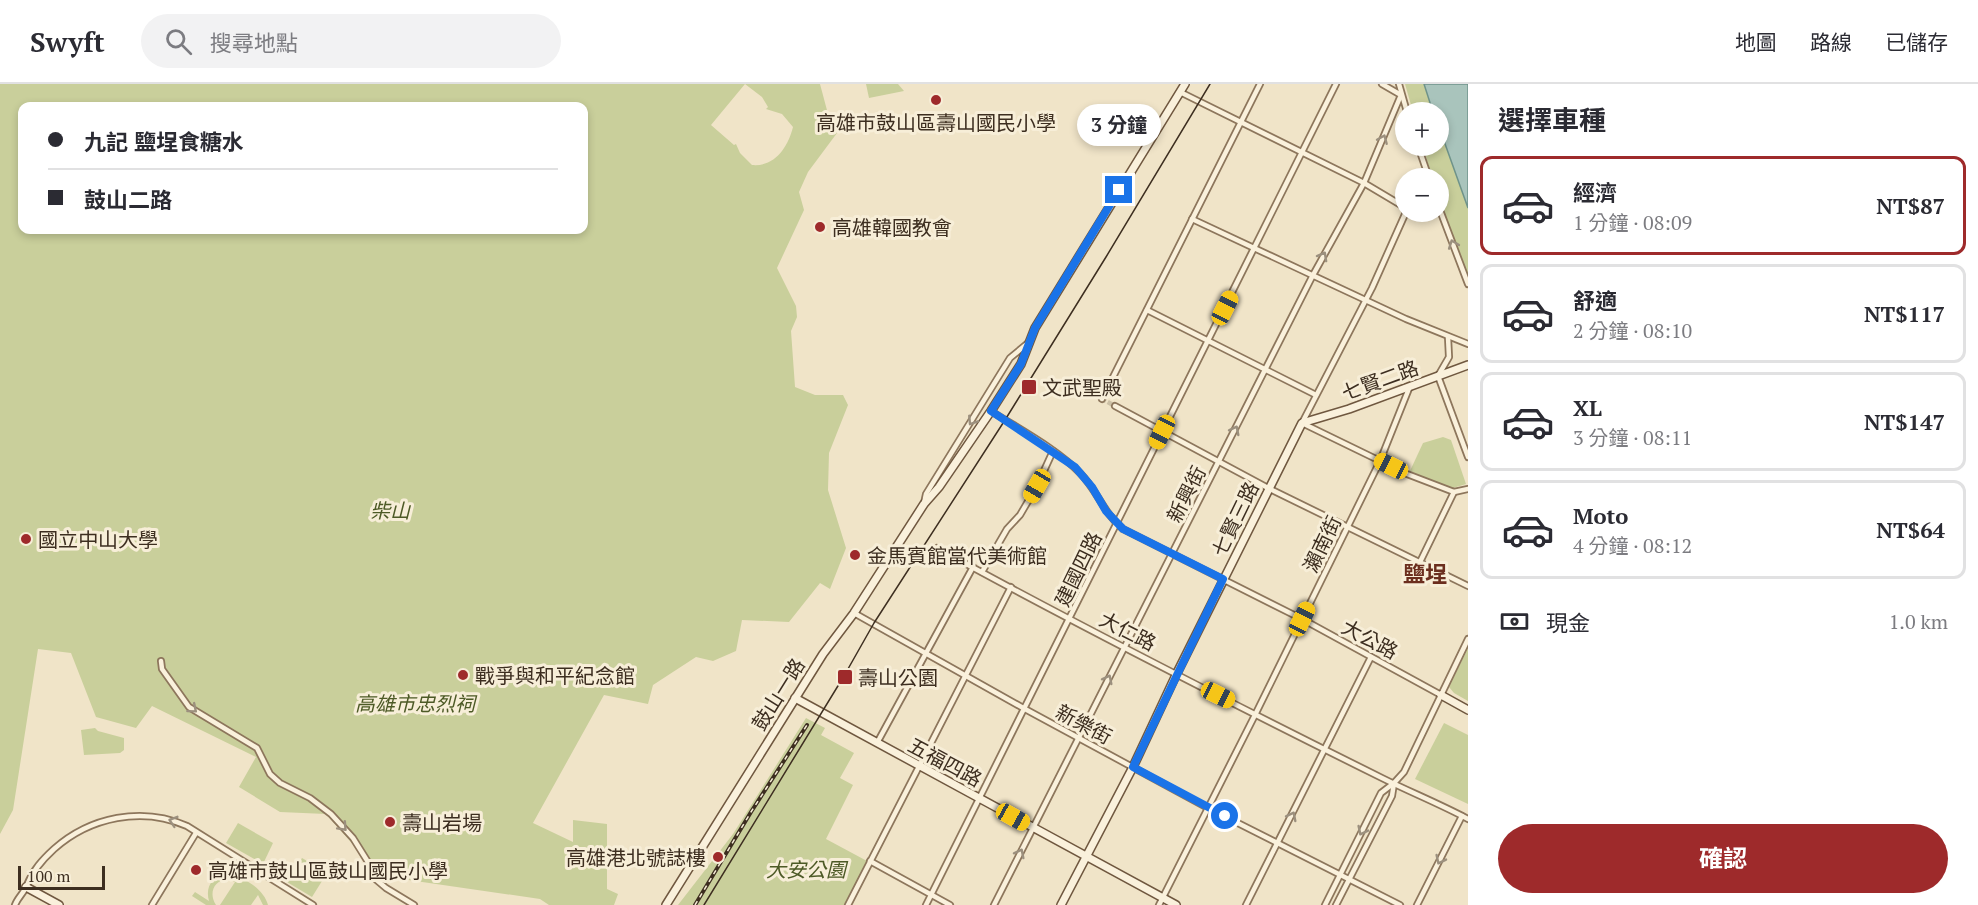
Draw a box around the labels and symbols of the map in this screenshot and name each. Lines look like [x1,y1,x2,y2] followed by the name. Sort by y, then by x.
[929,93,943,107] marker: 高雄市鼓山區壽山國民小學
[1077,103,1161,145] callout: 3 分鐘
[816,109,1056,136] place label: 高雄市鼓山區壽山國民小學
[1375,134,1387,145] one-way arrow
[1105,176,1132,203] route end
[832,214,952,241] place label: 高雄韓國教會
[813,220,827,234] marker: 高雄韓國教會
[1448,239,1461,250] one-way arrow
[1316,252,1327,263] one-way arrow
[1209,288,1241,328] car
[1338,354,1422,406] street label: 七賢二路
[1042,374,1122,401] place label: 文武聖殿
[1020,378,1038,396] marker: 文武聖殿
[1146,412,1178,452] car
[968,414,979,425] one-way arrow
[1227,425,1239,436] one-way arrow
[1371,450,1411,482] car
[1160,461,1212,527] street label: 新興街
[1020,466,1054,506] car
[1205,477,1265,561] street label: 七賢三路
[370,497,412,524] park label: 柴山
[1297,511,1347,577] street label: 瀨南街
[38,526,158,553] place label: 國立中山大學
[1048,527,1108,611] street label: 建國四路
[19,532,33,546] marker: 國立中山大學
[867,542,1047,569] place label: 金馬賓館當代美術館
[848,548,862,562] marker: 金馬賓館當代美術館
[1403,559,1447,588] district label: 鹽埕
[1286,599,1318,639] car
[1095,605,1161,657] street label: 大仁路
[1337,613,1403,665] street label: 大公路
[745,653,811,735] street label: 鼓山一路
[475,662,635,689] place label: 戰爭與和平紀念館
[858,664,938,691] place label: 壽山公園
[456,668,470,682] marker: 戰爭與和平紀念館
[836,668,854,686] marker: 壽山公園
[1101,674,1113,685] one-way arrow
[1198,679,1238,711] car
[355,690,478,717] park label: 高雄市忠烈祠
[1051,698,1117,750] street label: 新樂街
[186,701,197,712] one-way arrow
[903,731,987,793] street label: 五福四路
[993,800,1033,834] car
[1211,802,1238,829] route start
[402,809,482,836] place label: 壽山岩場
[1285,811,1296,822] one-way arrow
[383,815,397,829] marker: 壽山岩場
[168,816,179,828] one-way arrow
[336,820,347,830] one-way arrow
[1358,824,1370,835] one-way arrow
[566,844,706,871] place label: 高雄港北號誌樓
[1013,848,1025,859] one-way arrow
[711,850,725,864] marker: 高雄港北號誌樓
[1435,854,1447,865] one-way arrow
[766,856,849,883] park label: 大安公園
[208,857,448,884] place label: 高雄市鼓山區鼓山國民小學
[18,863,105,890] scale bar
[189,863,203,877] marker: 高雄市鼓山區鼓山國民小學

